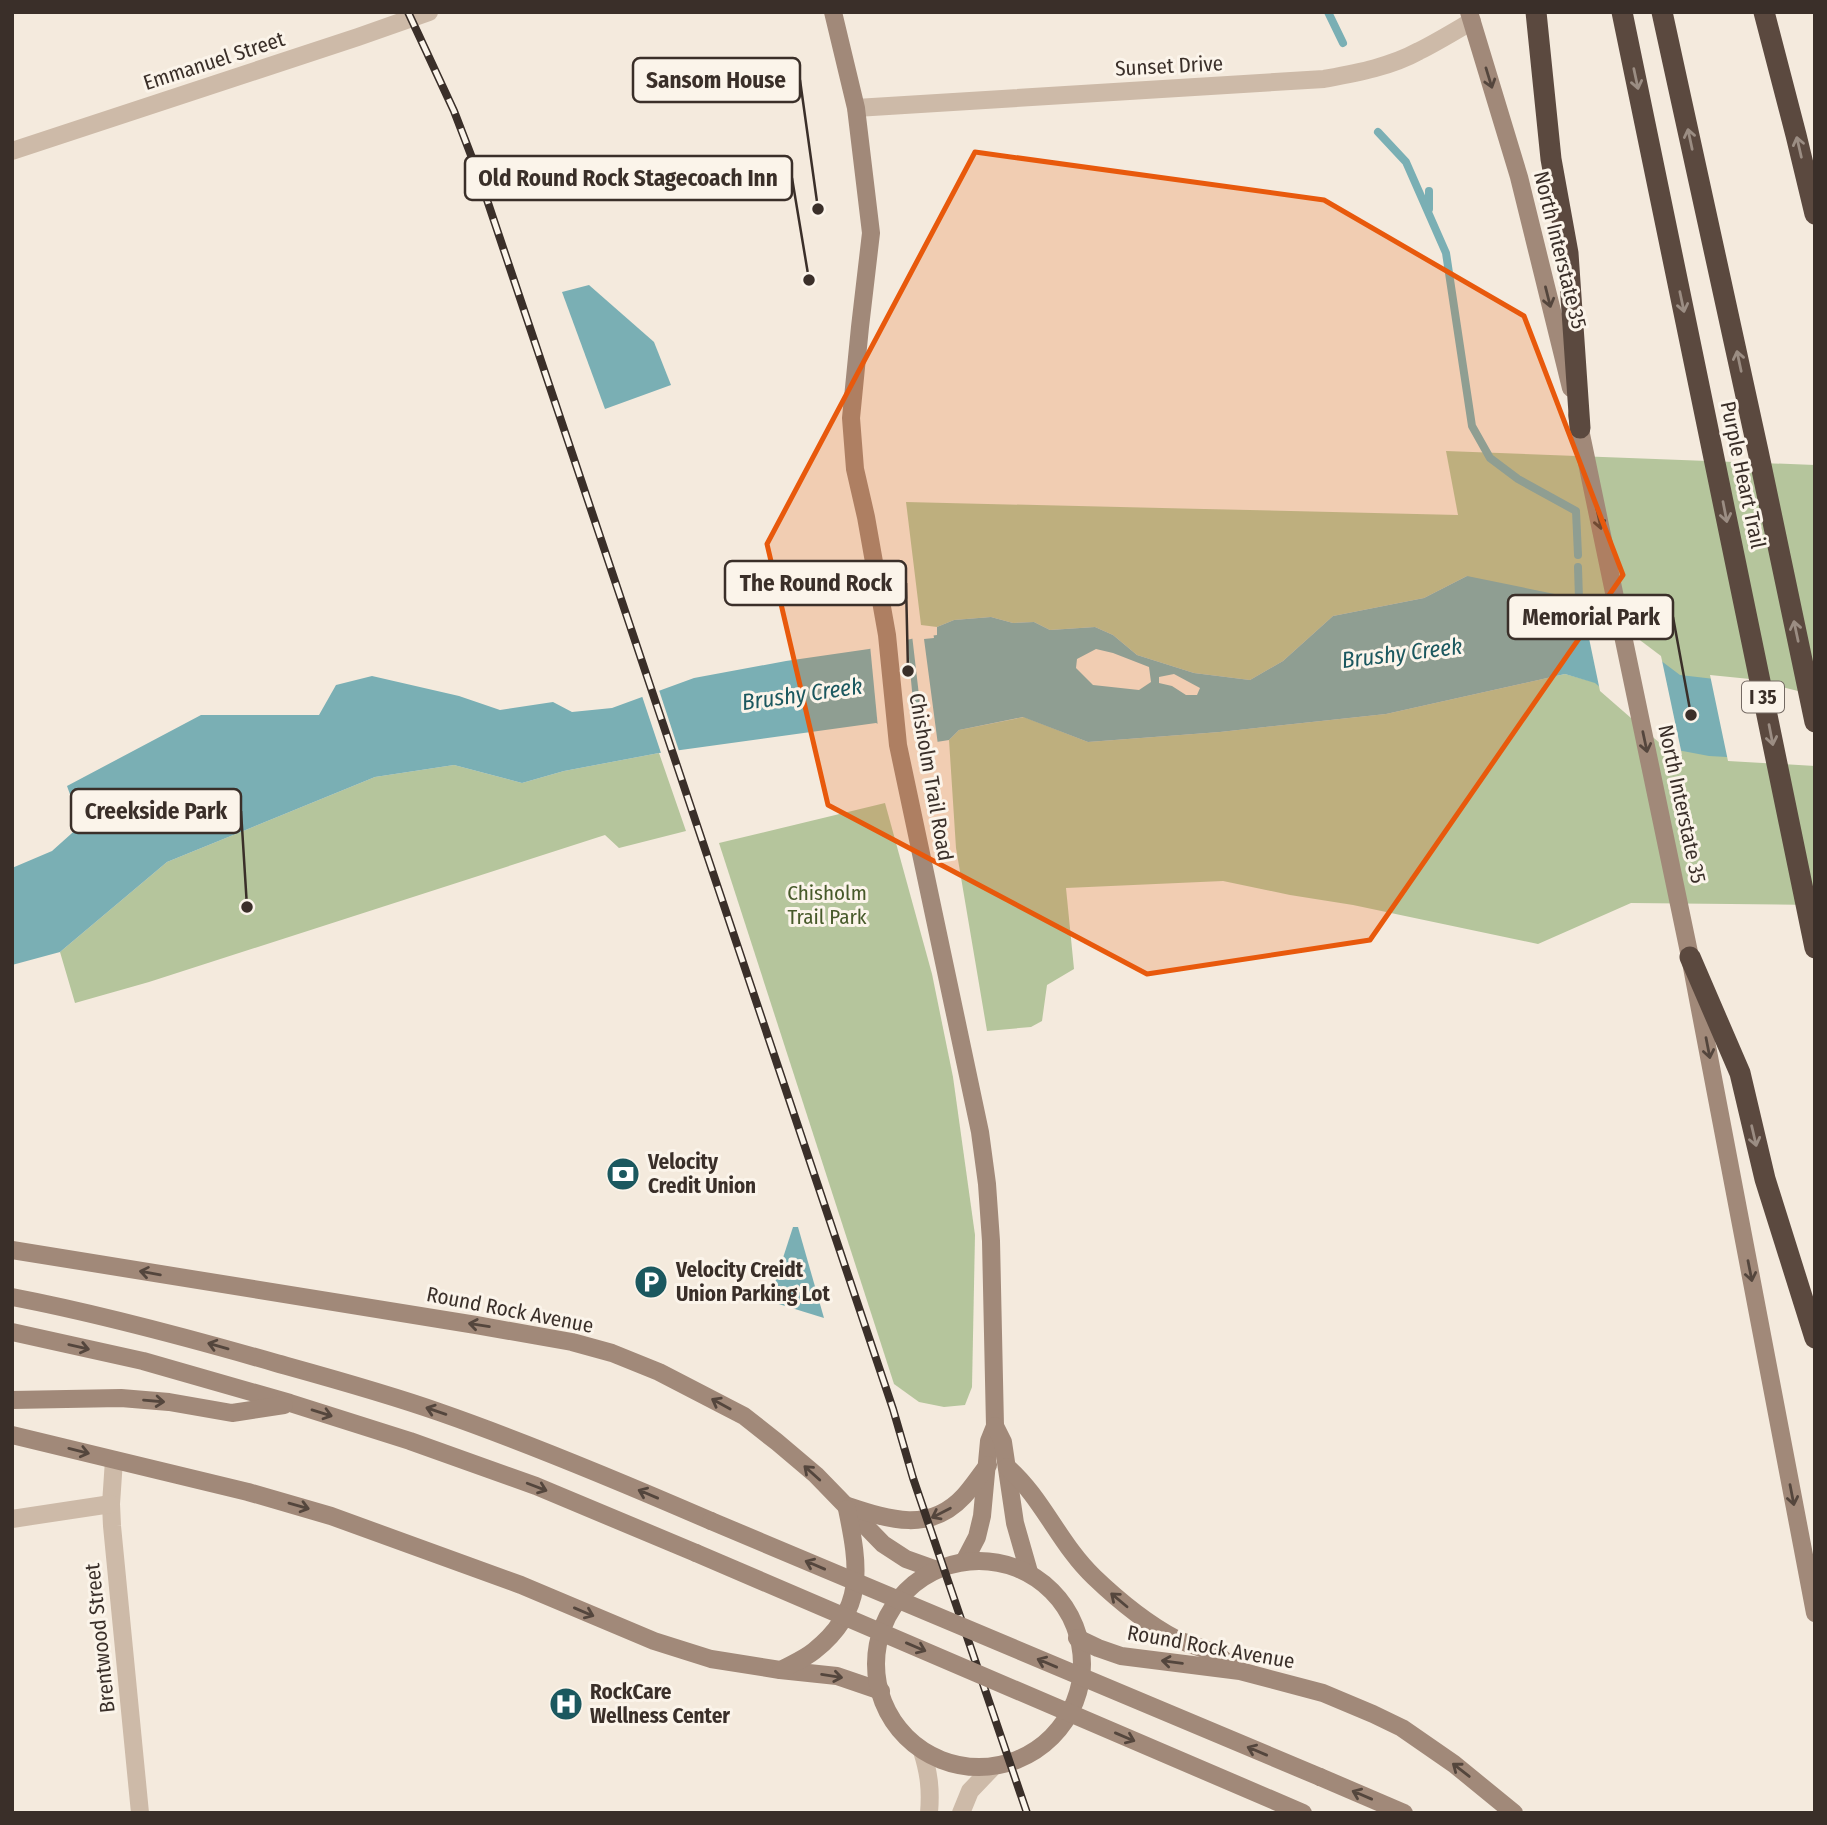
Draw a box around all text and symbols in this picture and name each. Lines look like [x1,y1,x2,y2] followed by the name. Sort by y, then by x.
[140,26,288,96] street label: Emmanuel Street
[1114,50,1224,82] street label: Sunset Drive
[633,58,800,102] callout: Sansom House
[646,66,786,94] text: Sansom House
[1484,66,1497,88] one-way arrow
[1629,67,1643,90] one-way arrow
[1682,128,1696,151] one-way arrow
[1792,136,1806,159] one-way arrow
[465,156,792,200] callout: Old Round Rock Stagecoach Inn
[478,164,778,192] text: Old Round Rock Stagecoach Inn
[1528,169,1592,331] street label: North Interstate 35
[1542,285,1555,308] one-way arrow
[1676,290,1690,313] one-way arrow
[1731,350,1745,373] one-way arrow
[1715,399,1771,551] street label: Purple Heart Trail
[1719,500,1733,523] one-way arrow
[1592,507,1606,530] one-way arrow
[725,561,906,605] callout: The Round Rock
[740,569,893,597] text: The Round Rock
[1508,595,1673,639] callout: Memorial Park
[1522,603,1660,631] text: Memorial Park
[1788,620,1802,643] one-way arrow
[1340,632,1464,674] water label: Brushy Creek
[740,672,864,716] water label: Brushy Creek
[1742,682,1784,712] road number: I 35
[903,691,959,863] street label: Chisholm Trail Road
[1652,722,1712,886] street label: North Interstate 35
[1764,723,1778,746] one-way arrow
[1639,730,1653,753] one-way arrow
[71,789,241,833] callout: Creekside Park
[85,797,228,825] text: Creekside Park
[787,880,867,930] park label: Chisholm Trail Park
[1701,1036,1715,1059] one-way arrow
[1748,1124,1761,1146] one-way arrow
[647,1149,756,1199] place label: Velocity Credit Union
[604,1155,642,1193] bank icon: Velocity Credit Union
[675,1257,830,1307] place label: Velocity Creidt Union Parking Lot
[1744,1259,1757,1282] one-way arrow
[632,1263,670,1301] parking icon: Velocity Creidt Union Parking Lot
[139,1266,162,1279] one-way arrow
[424,1281,596,1339] street label: Round Rock Avenue
[468,1318,491,1331] one-way arrow
[207,1339,229,1352] one-way arrow
[67,1340,90,1354] one-way arrow
[142,1395,165,1408] one-way arrow
[711,1397,731,1411] one-way arrow
[426,1404,448,1416] one-way arrow
[311,1408,333,1421] one-way arrow
[67,1445,89,1458] one-way arrow
[804,1465,822,1481] one-way arrow
[526,1481,547,1494] one-way arrow
[1786,1483,1800,1506] one-way arrow
[638,1487,659,1500] one-way arrow
[288,1501,310,1514] one-way arrow
[931,1506,951,1520] one-way arrow
[805,1558,826,1571] one-way arrow
[79,1562,121,1714] street label: Brentwood Street
[1110,1592,1128,1608] one-way arrow
[573,1606,594,1619] one-way arrow
[1125,1619,1297,1675] street label: Round Rock Avenue
[905,1642,926,1655] one-way arrow
[1037,1655,1059,1668] one-way arrow
[1162,1655,1184,1668] one-way arrow
[820,1670,842,1683] one-way arrow
[590,1679,730,1729] place label: RockCare Wellness Center
[547,1685,585,1723] hospital icon: RockCare Wellness Center
[1114,1731,1135,1744] one-way arrow
[1247,1744,1268,1757] one-way arrow
[1452,1763,1470,1778] one-way arrow
[1352,1788,1374,1801] one-way arrow

